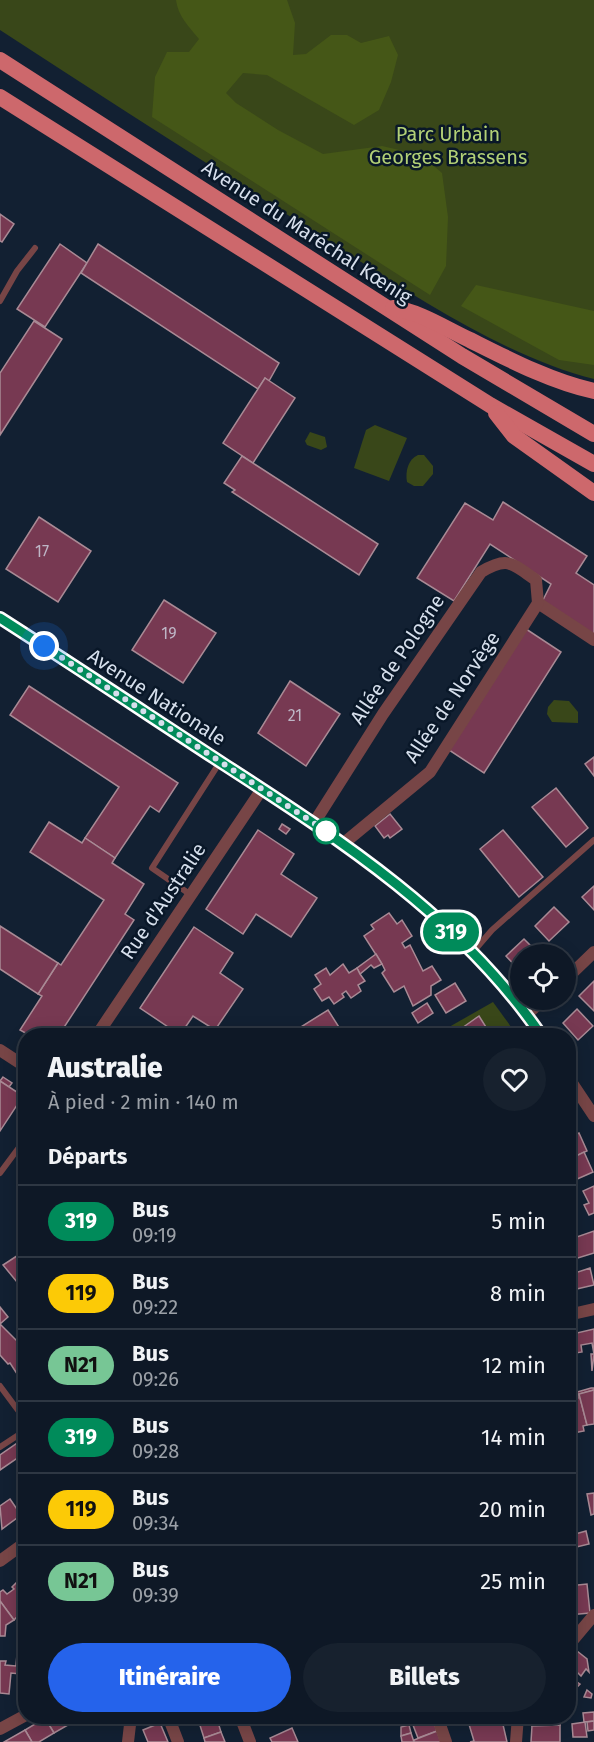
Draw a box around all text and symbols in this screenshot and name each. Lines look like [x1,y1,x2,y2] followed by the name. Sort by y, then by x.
[369,122,527,169] park label: Parc Urbain Georges Brassens
[197,155,417,309] street label: Avenue du Maréchal Kœnig
[35,542,49,561] house number: 17
[345,589,449,729] street label: Allée de Pologne
[161,624,177,643] house number: 19
[399,627,505,767] street label: Allée de Norvège
[29,631,59,661] your location
[83,643,231,751] street label: Avenue Nationale
[288,706,302,725] house number: 21
[313,818,339,844] unlabelled marker
[115,838,211,964] street label: Rue d'Australie
[416,912,486,952] line badge: 319
[435,919,467,945] text: 319
[510,944,576,1010] map controls
[510,944,576,1010] button: locate
[483,1048,546,1111] button: heart
[48,1051,163,1084] text: Australie
[48,1090,239,1114] text: À pied · 2 min · 140 m
[48,1143,127,1170] text: Départs
[132,1196,169,1223] text: Bus
[65,1208,97,1234] text: 319
[491,1208,546,1235] text: 5 min
[132,1223,177,1247] text: 09:19
[132,1268,169,1295] text: Bus
[66,1280,96,1306] text: 119
[490,1280,546,1307] text: 8 min
[132,1295,178,1319] text: 09:22
[132,1340,169,1367] text: Bus
[64,1352,98,1378] text: N21
[482,1352,546,1379] text: 12 min
[132,1367,179,1391] text: 09:26
[132,1412,169,1439] text: Bus
[65,1424,97,1450] text: 319
[481,1424,546,1451] text: 14 min
[132,1439,179,1463] text: 09:28
[132,1484,169,1511] text: Bus
[66,1496,96,1522] text: 119
[479,1496,546,1523] text: 20 min
[132,1511,179,1535] text: 09:34
[132,1556,169,1583] text: Bus
[64,1568,98,1594] text: N21
[480,1568,546,1595] text: 25 min
[132,1583,179,1607] text: 09:39
[48,1643,291,1712] button: Itinéraire
[303,1643,546,1712] button: Billets

